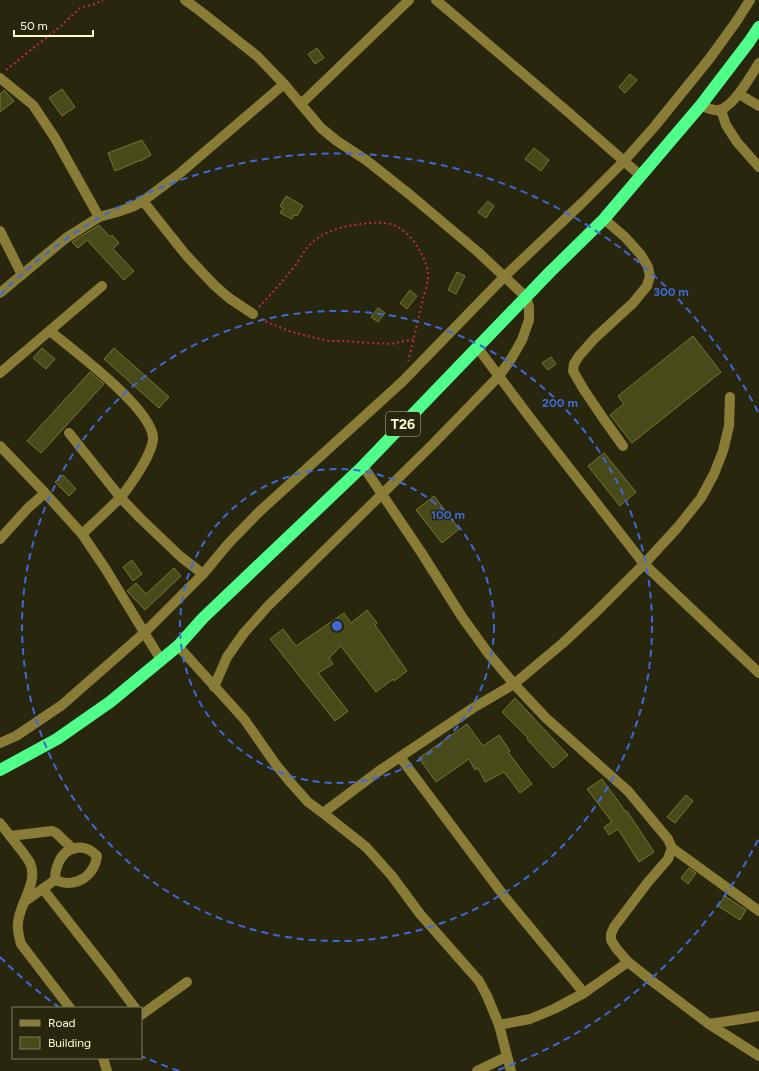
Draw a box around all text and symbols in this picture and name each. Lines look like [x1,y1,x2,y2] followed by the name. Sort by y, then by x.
[14,12,93,38] scale bar
[20,19,48,33] text: 50 m
[653,285,689,299] text: 300 m
[542,396,578,410] text: 200 m
[386,412,420,436] road number: T26
[431,508,465,522] text: 100 m
[330,619,344,633] centre of rings
[12,1007,142,1059] legend
[48,1016,76,1030] text: Road
[48,1036,91,1050] text: Building

